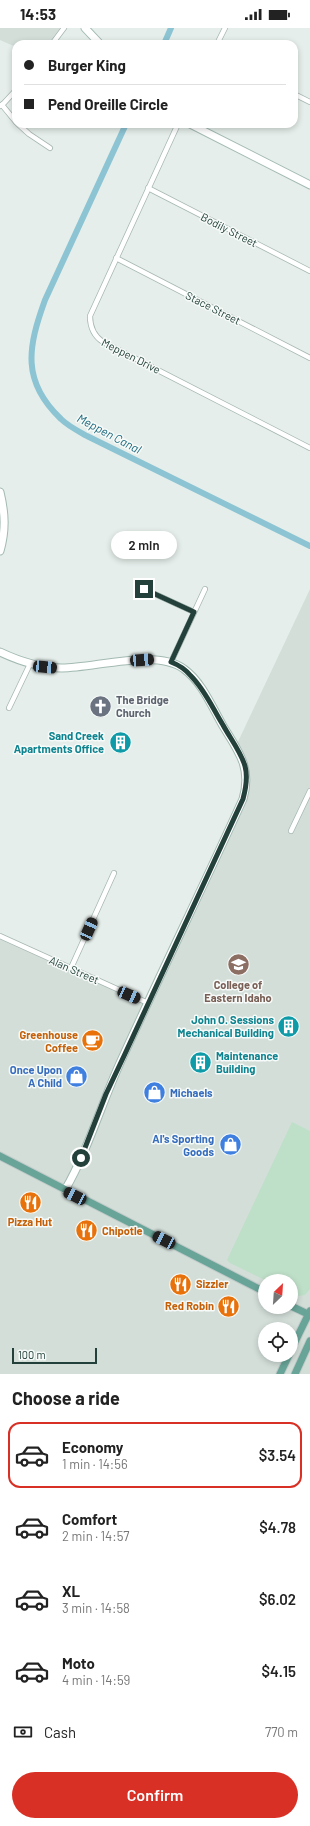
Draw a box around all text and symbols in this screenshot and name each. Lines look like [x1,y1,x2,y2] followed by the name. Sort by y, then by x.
[20,5,56,23] text: 14:53
[48,56,126,74] text: Burger King
[48,95,168,113] text: Pend Oreille Circle
[199,210,260,249] street label: Bodily Street
[184,288,243,327] street label: Stace Street
[100,335,163,376] street label: Meppen Drive
[75,410,144,456] water label: Meppen Canal
[111,531,177,559] callout: 2 min
[129,537,159,553] text: 2 min
[135,580,153,598] route end
[130,653,154,667] car
[33,660,57,674] car
[88,693,114,719] church icon: The Bridge Church
[116,693,169,719] place label: The Bridge Church
[14,729,104,755] place label: Sand Creek Apartments Office
[107,729,133,755] building icon: Sand Creek Apartments Office
[79,916,99,942] car
[225,952,251,978] school or university icon: College of Eastern Idaho
[47,953,101,986] street label: Alan Street
[204,978,272,1004] place label: College of Eastern Idaho
[116,985,142,1005] car
[178,1013,274,1039] place label: John O. Sessions Mechanical Building
[276,1013,302,1039] building icon: John O. Sessions Mechanical Building
[20,1028,78,1054] place label: Greenhouse Coffee
[80,1028,106,1054] cafe icon: Greenhouse Coffee
[187,1049,213,1075] building icon: Maintenance Building
[216,1049,278,1075] place label: Maintenance Building
[10,1063,62,1089] place label: Once Upon A Child
[64,1063,90,1089] shop icon: Once Upon A Child
[142,1080,168,1106] shop icon: Michaels
[170,1086,213,1099] place label: Michaels
[152,1132,214,1158] place label: Al's Sporting Goods
[217,1132,243,1158] shop icon: Al's Sporting Goods
[72,1149,90,1167] route start
[62,1185,88,1207] car
[17,1189,43,1215] restaurant icon: Pizza Hut
[8,1215,52,1228] place label: Pizza Hut
[74,1218,100,1244] restaurant icon: Chipotle
[102,1224,143,1237] place label: Chipotle
[151,1229,177,1251] car
[168,1271,194,1297] restaurant icon: Sizzler
[258,1274,298,1314] north arrow
[258,1274,298,1362] map controls
[196,1277,229,1290] place label: Sizzler
[216,1293,242,1319] restaurant icon: Red Robin
[165,1299,214,1312] place label: Red Robin
[258,1322,298,1362] button: locate
[12,1346,97,1365] scale bar
[18,1348,46,1361] text: 100 m
[12,1387,120,1409] text: Choose a ride
[14,1437,50,1473] icon: car
[62,1438,123,1456] text: Economy
[259,1446,296,1464] text: $3.54
[62,1456,128,1472] text: 1 min · 14:56
[14,1509,50,1545] icon: car
[62,1510,117,1528] text: Comfort
[259,1518,296,1536] text: $4.78
[62,1528,130,1544] text: 2 min · 14:57
[14,1581,50,1617] icon: car
[62,1582,80,1600] text: XL
[259,1590,296,1608] text: $6.02
[62,1600,130,1616] text: 3 min · 14:58
[14,1653,50,1689] icon: car
[62,1654,95,1672] text: Moto
[261,1662,296,1680] text: $4.15
[62,1672,130,1688] text: 4 min · 14:59
[12,1721,34,1743] icon: cash
[44,1723,76,1741] text: Cash
[265,1724,298,1740] text: 770 m
[12,1772,298,1818] button: Confirm

